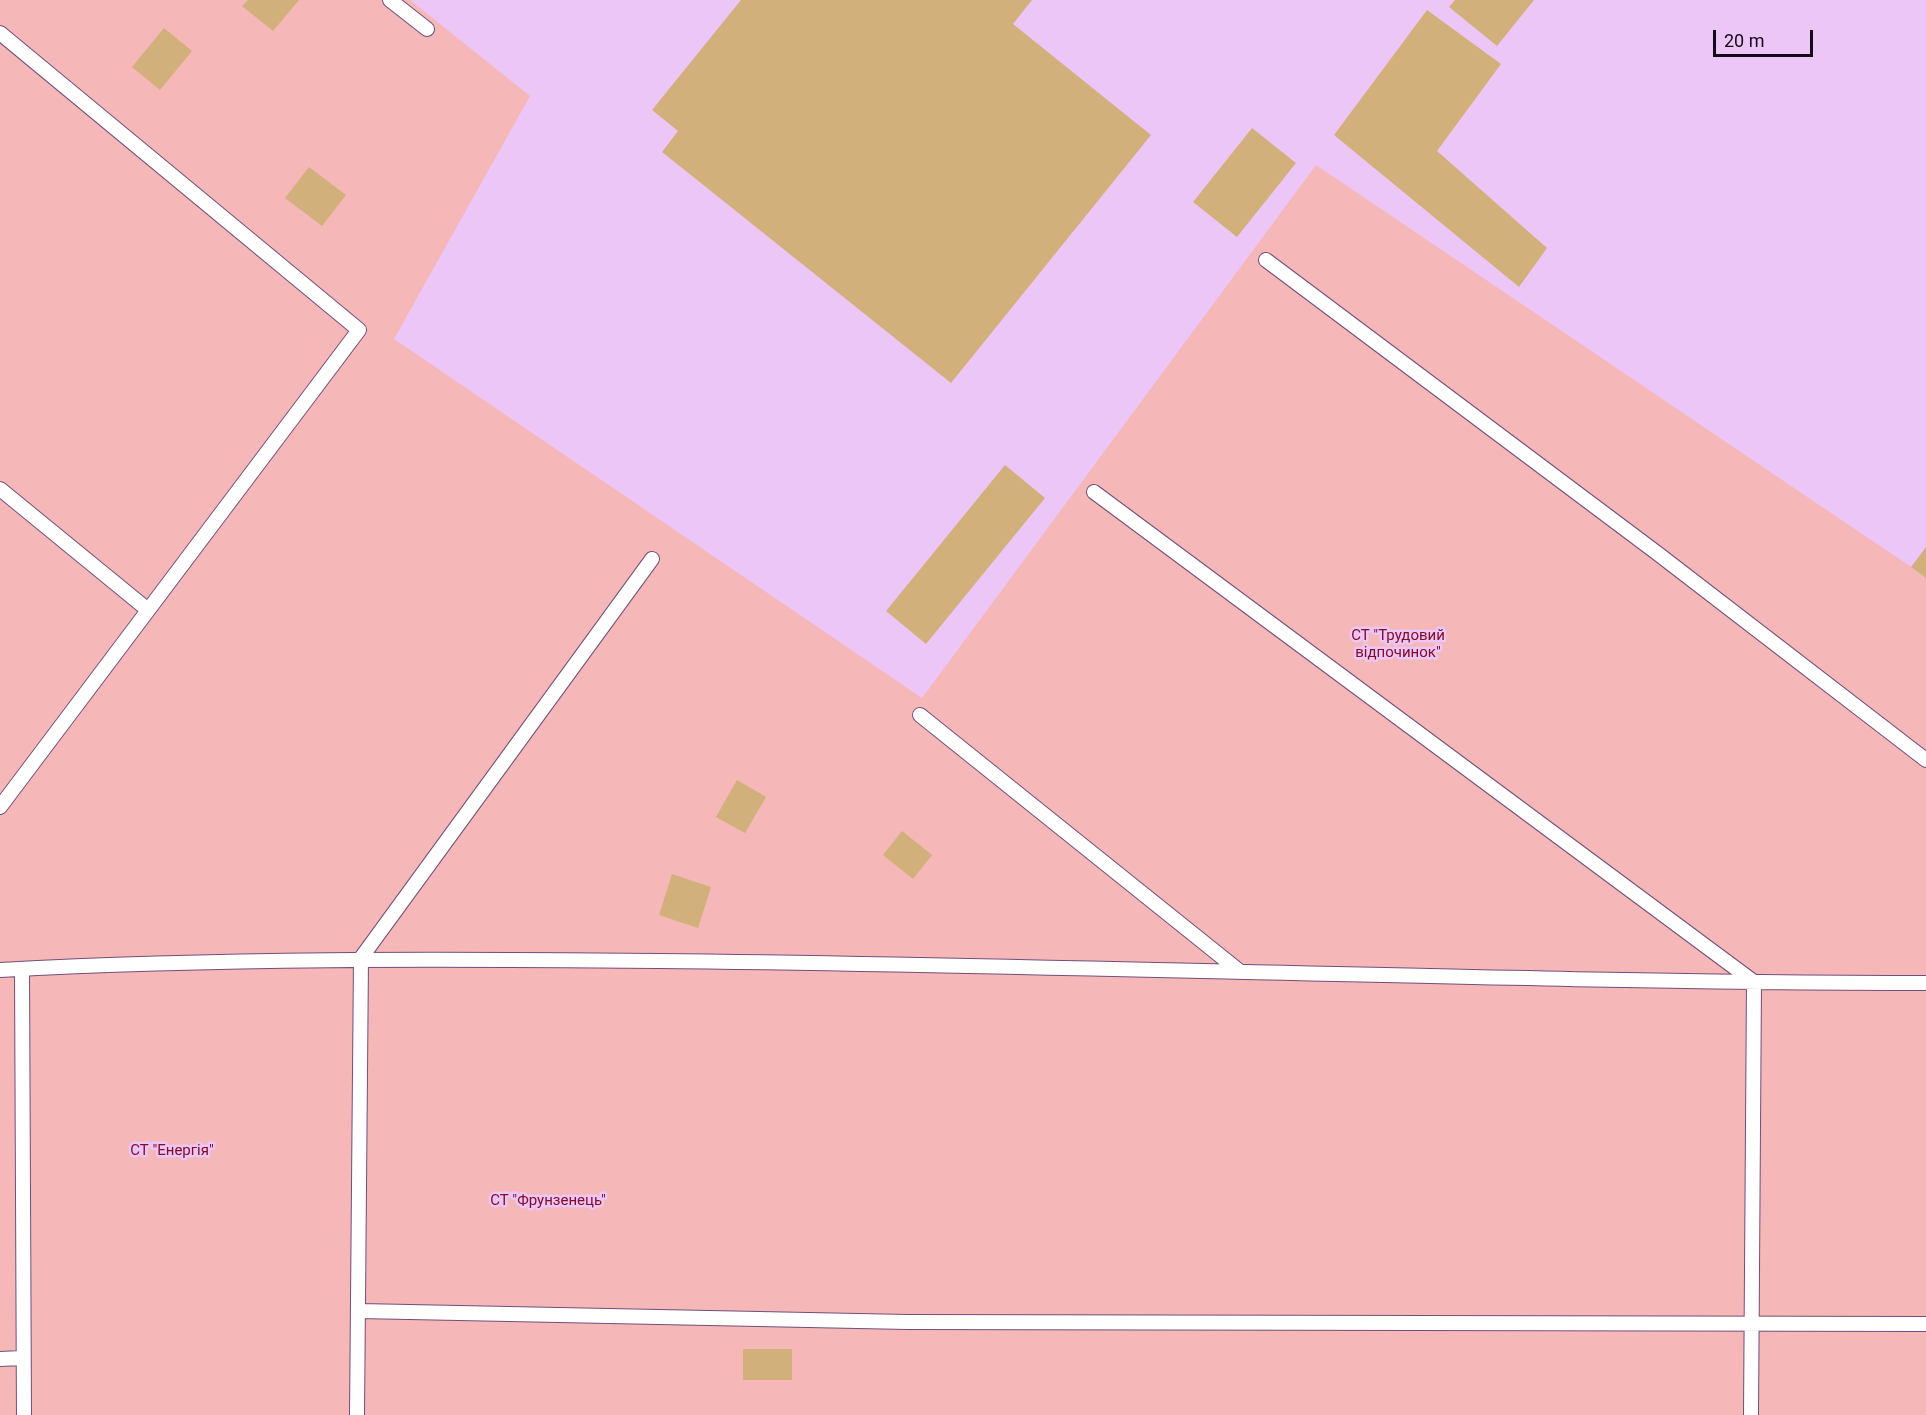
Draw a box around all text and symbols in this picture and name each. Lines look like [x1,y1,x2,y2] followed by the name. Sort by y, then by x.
[1716,18,1816,56] scale bar
[1724,30,1764,51] text: 20 m
[1351,627,1445,662] park label: СТ "Трудовий відпочинок"
[130,1142,214,1160] park label: СТ "Енергія"
[490,1192,606,1210] park label: СТ "Фрунзенець"

